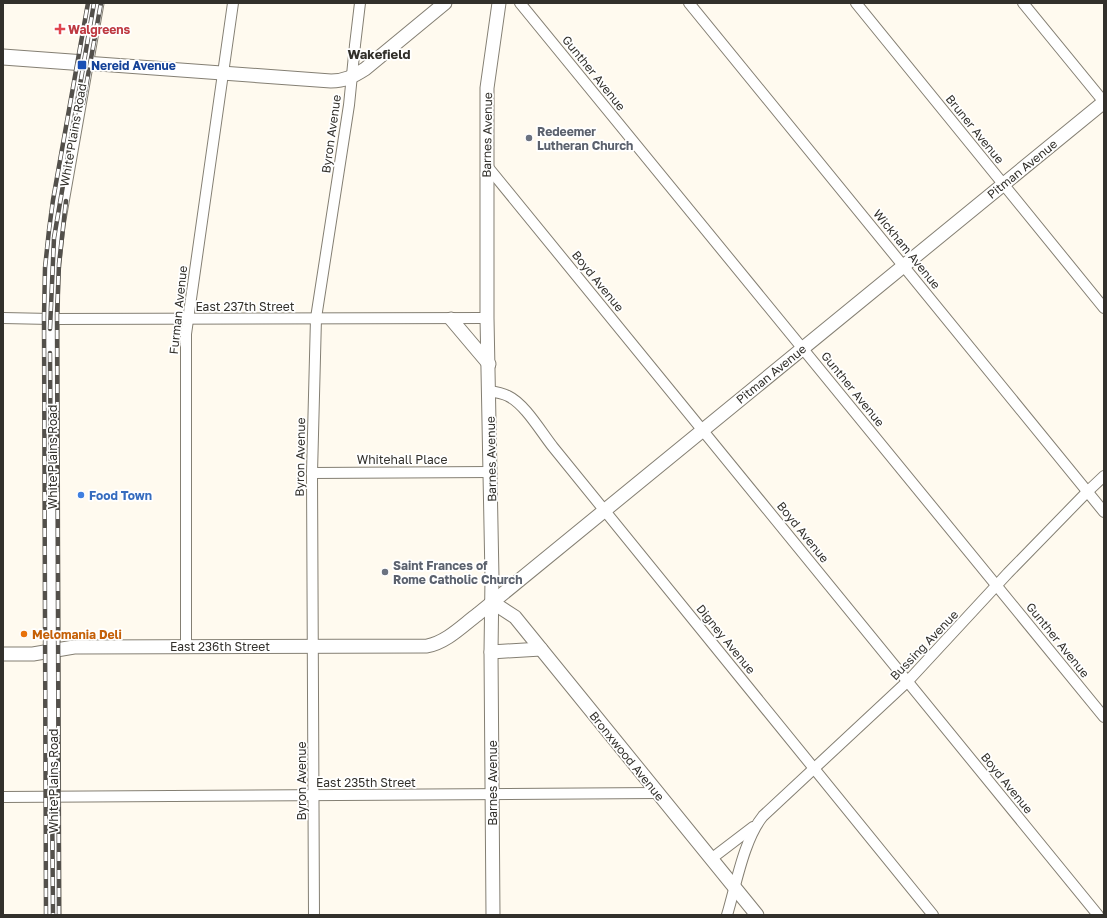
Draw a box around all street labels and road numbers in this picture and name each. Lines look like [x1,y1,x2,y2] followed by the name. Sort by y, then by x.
[559,32,629,114] street label: Gunther Avenue
[57,82,89,188] street label: White Plains Road
[943,91,1007,167] street label: Bruner Avenue
[479,92,495,178] street label: Barnes Avenue
[318,94,344,174] street label: Byron Avenue
[984,136,1060,202] street label: Pitman Avenue
[870,206,944,292] street label: Wickham Avenue
[569,247,627,315] street label: Boyd Avenue
[166,265,190,355] street label: Furman Avenue
[195,299,295,314] street label: East 237th Street
[733,341,809,407] street label: Pitman Avenue
[818,348,888,430] street label: Gunther Avenue
[45,405,60,509] street label: White Plains Road
[483,416,499,502] street label: Barnes Avenue
[292,417,308,497] street label: Byron Avenue
[357,452,447,467] street label: Whitehall Place
[774,498,832,566] street label: Boyd Avenue
[1023,599,1093,681] street label: Gunther Avenue
[693,601,759,677] street label: Digney Avenue
[887,607,961,683] street label: Bussing Avenue
[170,639,270,654] street label: East 236th Street
[586,708,668,804] street label: Bronxwood Avenue
[46,729,61,833] street label: White Plains Road
[485,740,500,826] street label: Barnes Avenue
[294,741,309,821] street label: Byron Avenue
[978,749,1036,817] street label: Boyd Avenue
[316,775,416,790] street label: East 235th Street

